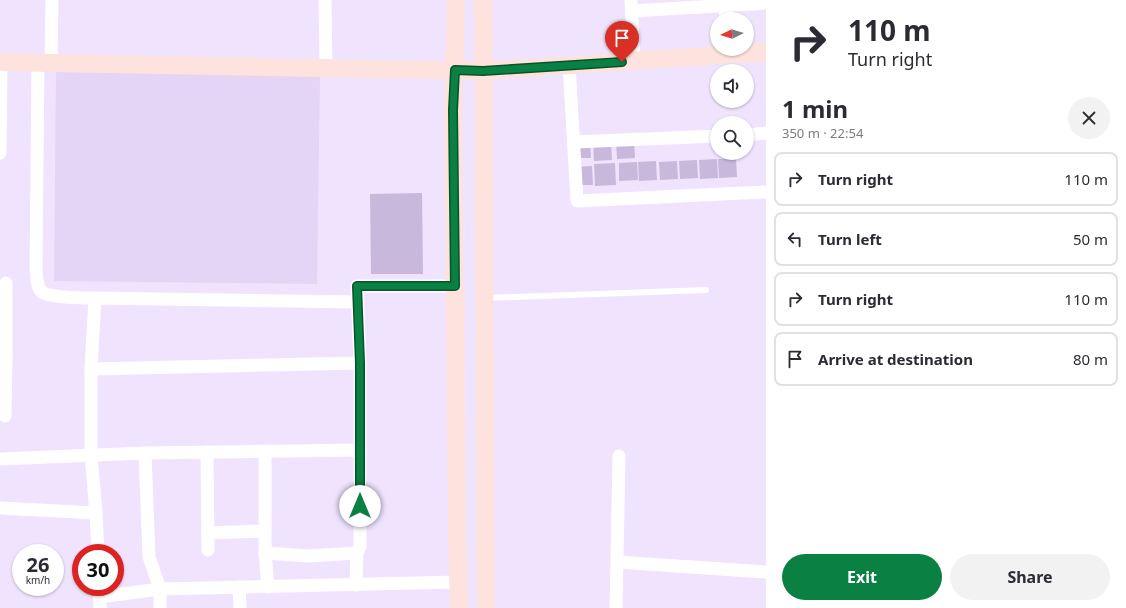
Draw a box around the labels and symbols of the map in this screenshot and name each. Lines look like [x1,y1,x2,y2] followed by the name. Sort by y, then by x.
[710,12,754,56] north arrow
[605,21,639,62] pin
[339,485,381,527] position arrow
[72,544,124,596] speed limit sign: 30

